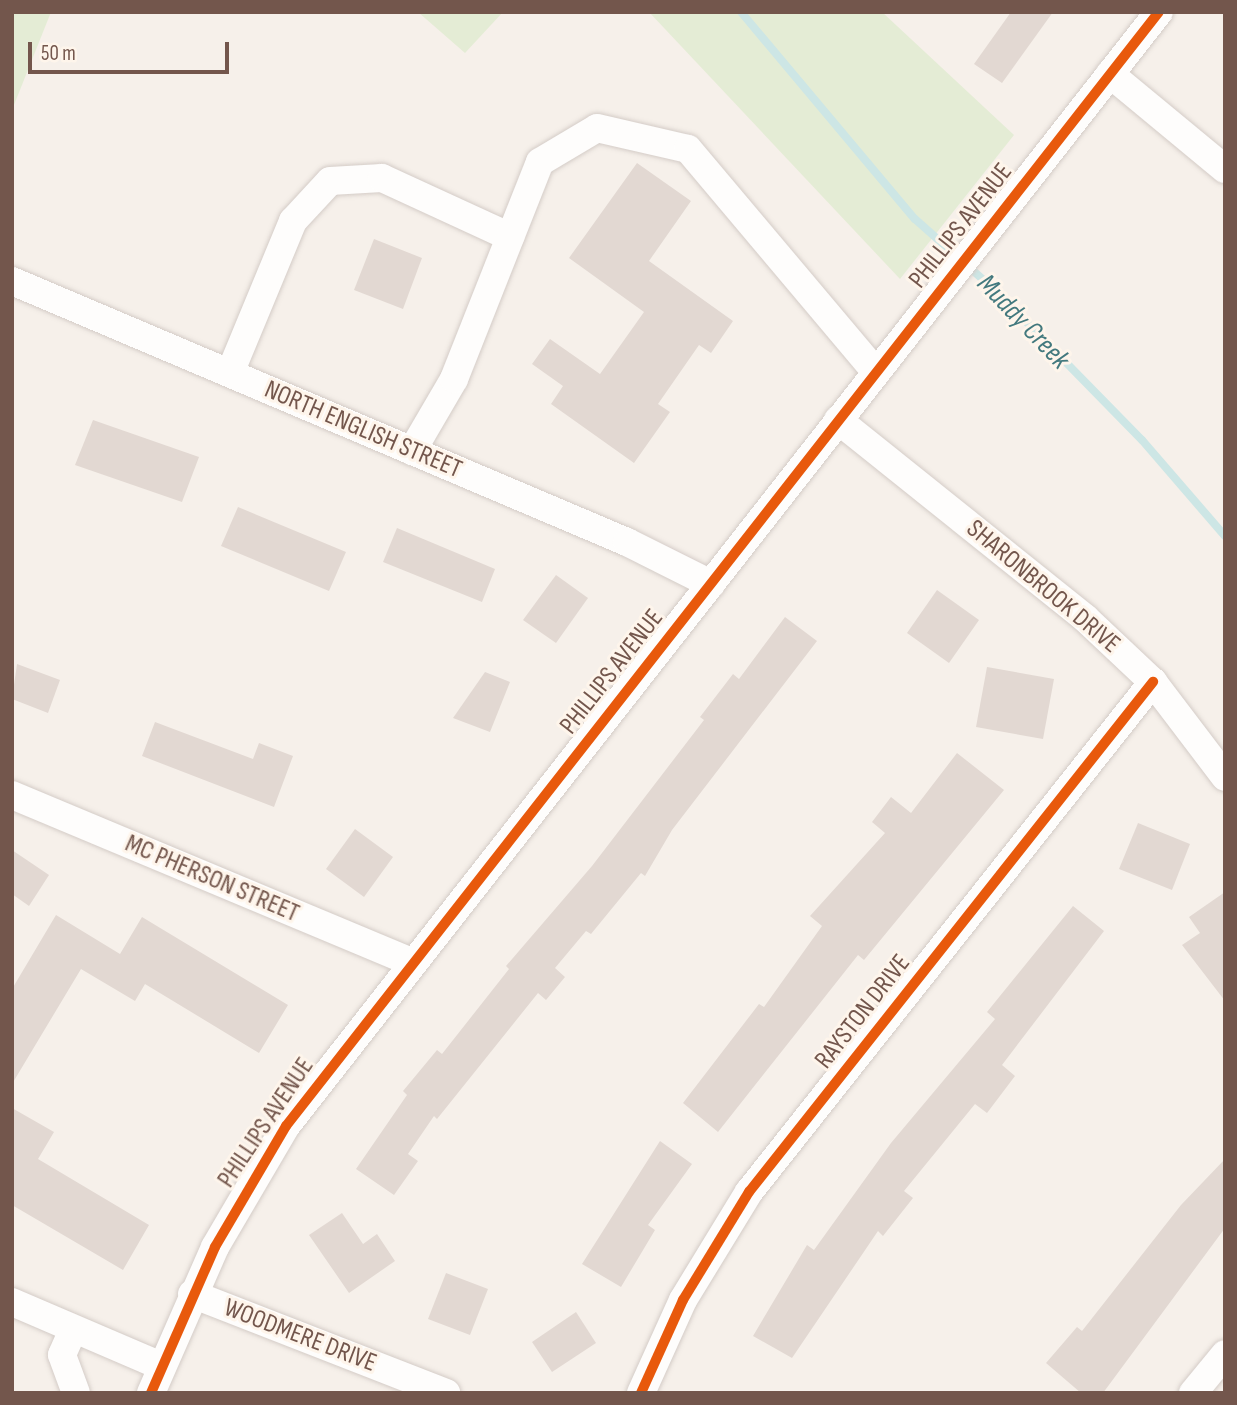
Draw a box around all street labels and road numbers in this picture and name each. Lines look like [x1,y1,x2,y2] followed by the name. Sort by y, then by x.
[903,157,1019,295] street label: PHILLIPS AVENUE
[260,374,466,486] street label: NORTH ENGLISH STREET
[960,514,1126,660] street label: SHARONBROOK DRIVE
[554,603,670,741] street label: PHILLIPS AVENUE
[120,828,304,930] street label: MC PHERSON STREET
[809,949,917,1075] street label: RAYSTON DRIVE
[211,1052,321,1194] street label: PHILLIPS AVENUE
[219,1293,381,1379] street label: WOODMERE DRIVE

